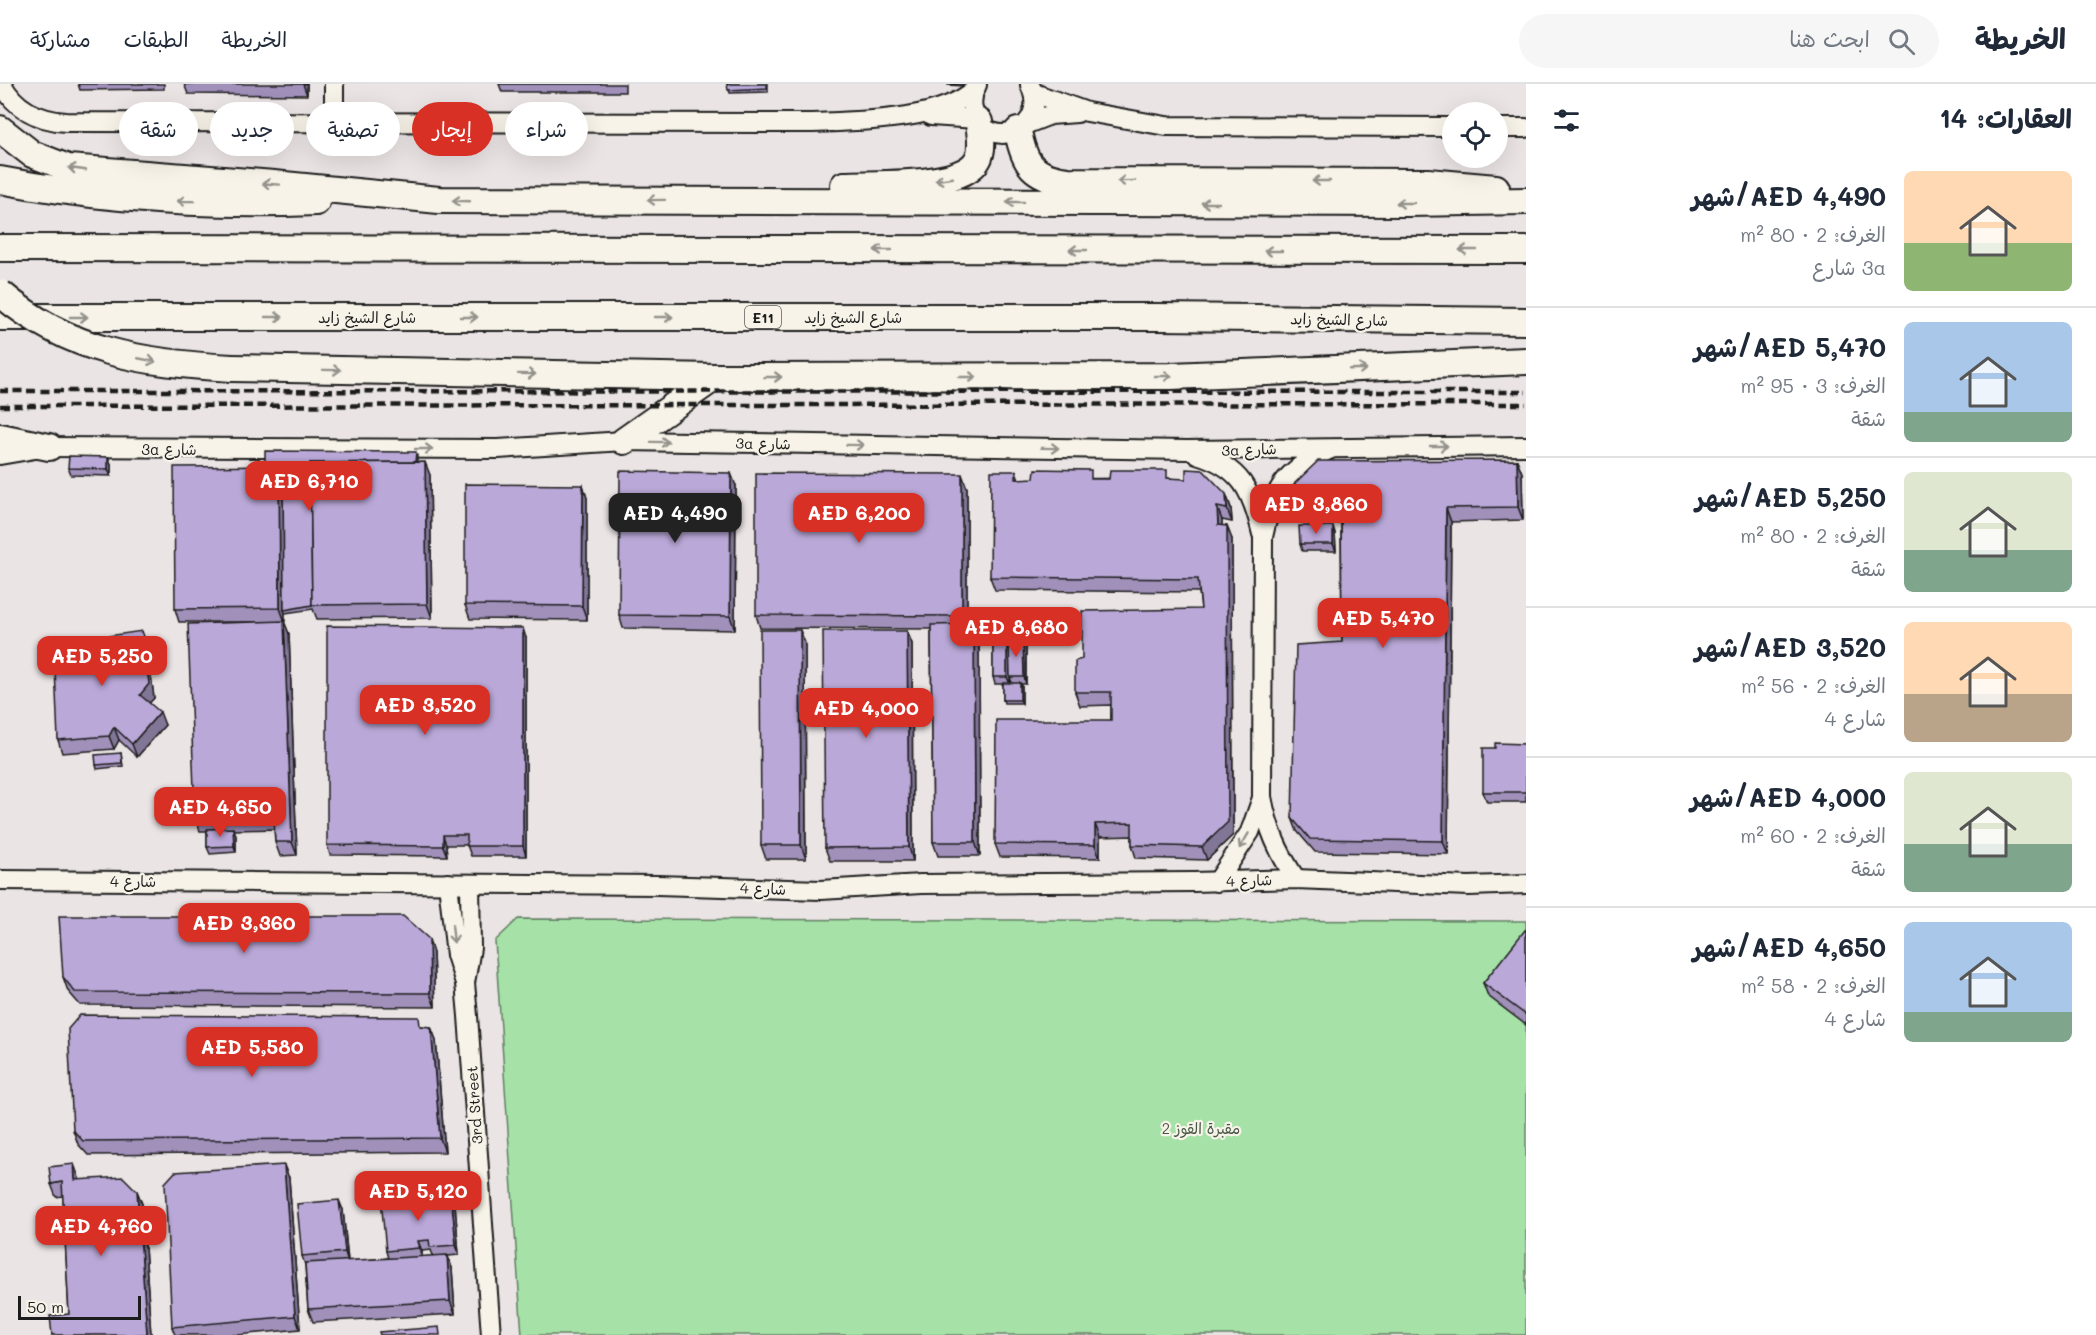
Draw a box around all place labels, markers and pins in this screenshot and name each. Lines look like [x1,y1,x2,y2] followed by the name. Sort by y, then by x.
[240,461,378,512] pin: AED 6,710
[1247,484,1385,535] pin: AED 3,860
[606,493,744,544] pin: AED 4,490
[790,493,928,544] pin: AED 6,200
[1314,598,1452,649] pin: AED 5,470
[947,607,1085,658] pin: AED 8,680
[33,636,171,687] pin: AED 5,250
[356,685,494,736] pin: AED 3,520
[797,688,935,739] pin: AED 4,000
[151,787,289,838] pin: AED 4,650
[175,903,313,954] pin: AED 3,360
[183,1027,321,1078] pin: AED 5,580
[349,1171,487,1222] pin: AED 5,120
[32,1206,170,1257] pin: AED 4,760

